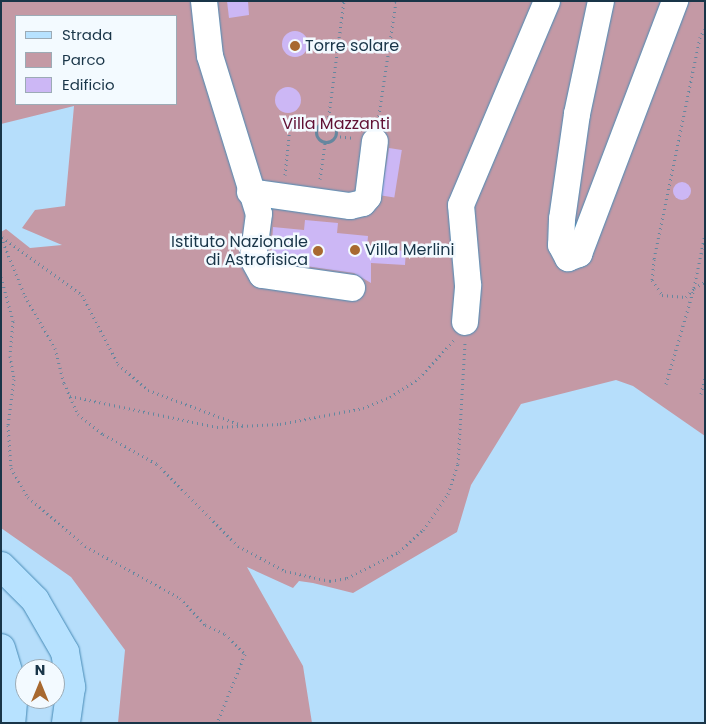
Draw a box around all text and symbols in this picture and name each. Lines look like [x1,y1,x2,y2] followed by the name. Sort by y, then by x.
[15,15,178,105] legend
[62,24,112,45] text: Strada
[305,36,399,56] place label: Torre solare
[289,40,301,52] marker: Torre solare
[62,49,105,70] text: Parco
[62,74,115,95] text: Edificio
[282,114,390,134] park label: Villa Mazzanti
[171,232,308,270] place label: Istituto Nazionale di Astrofisica
[365,240,454,260] place label: Villa Merlini
[349,244,361,256] marker: Villa Merlini
[312,245,324,257] marker: Istituto Nazionale di Astrofisica
[15,659,65,709] north arrow
[35,660,45,680] text: N

